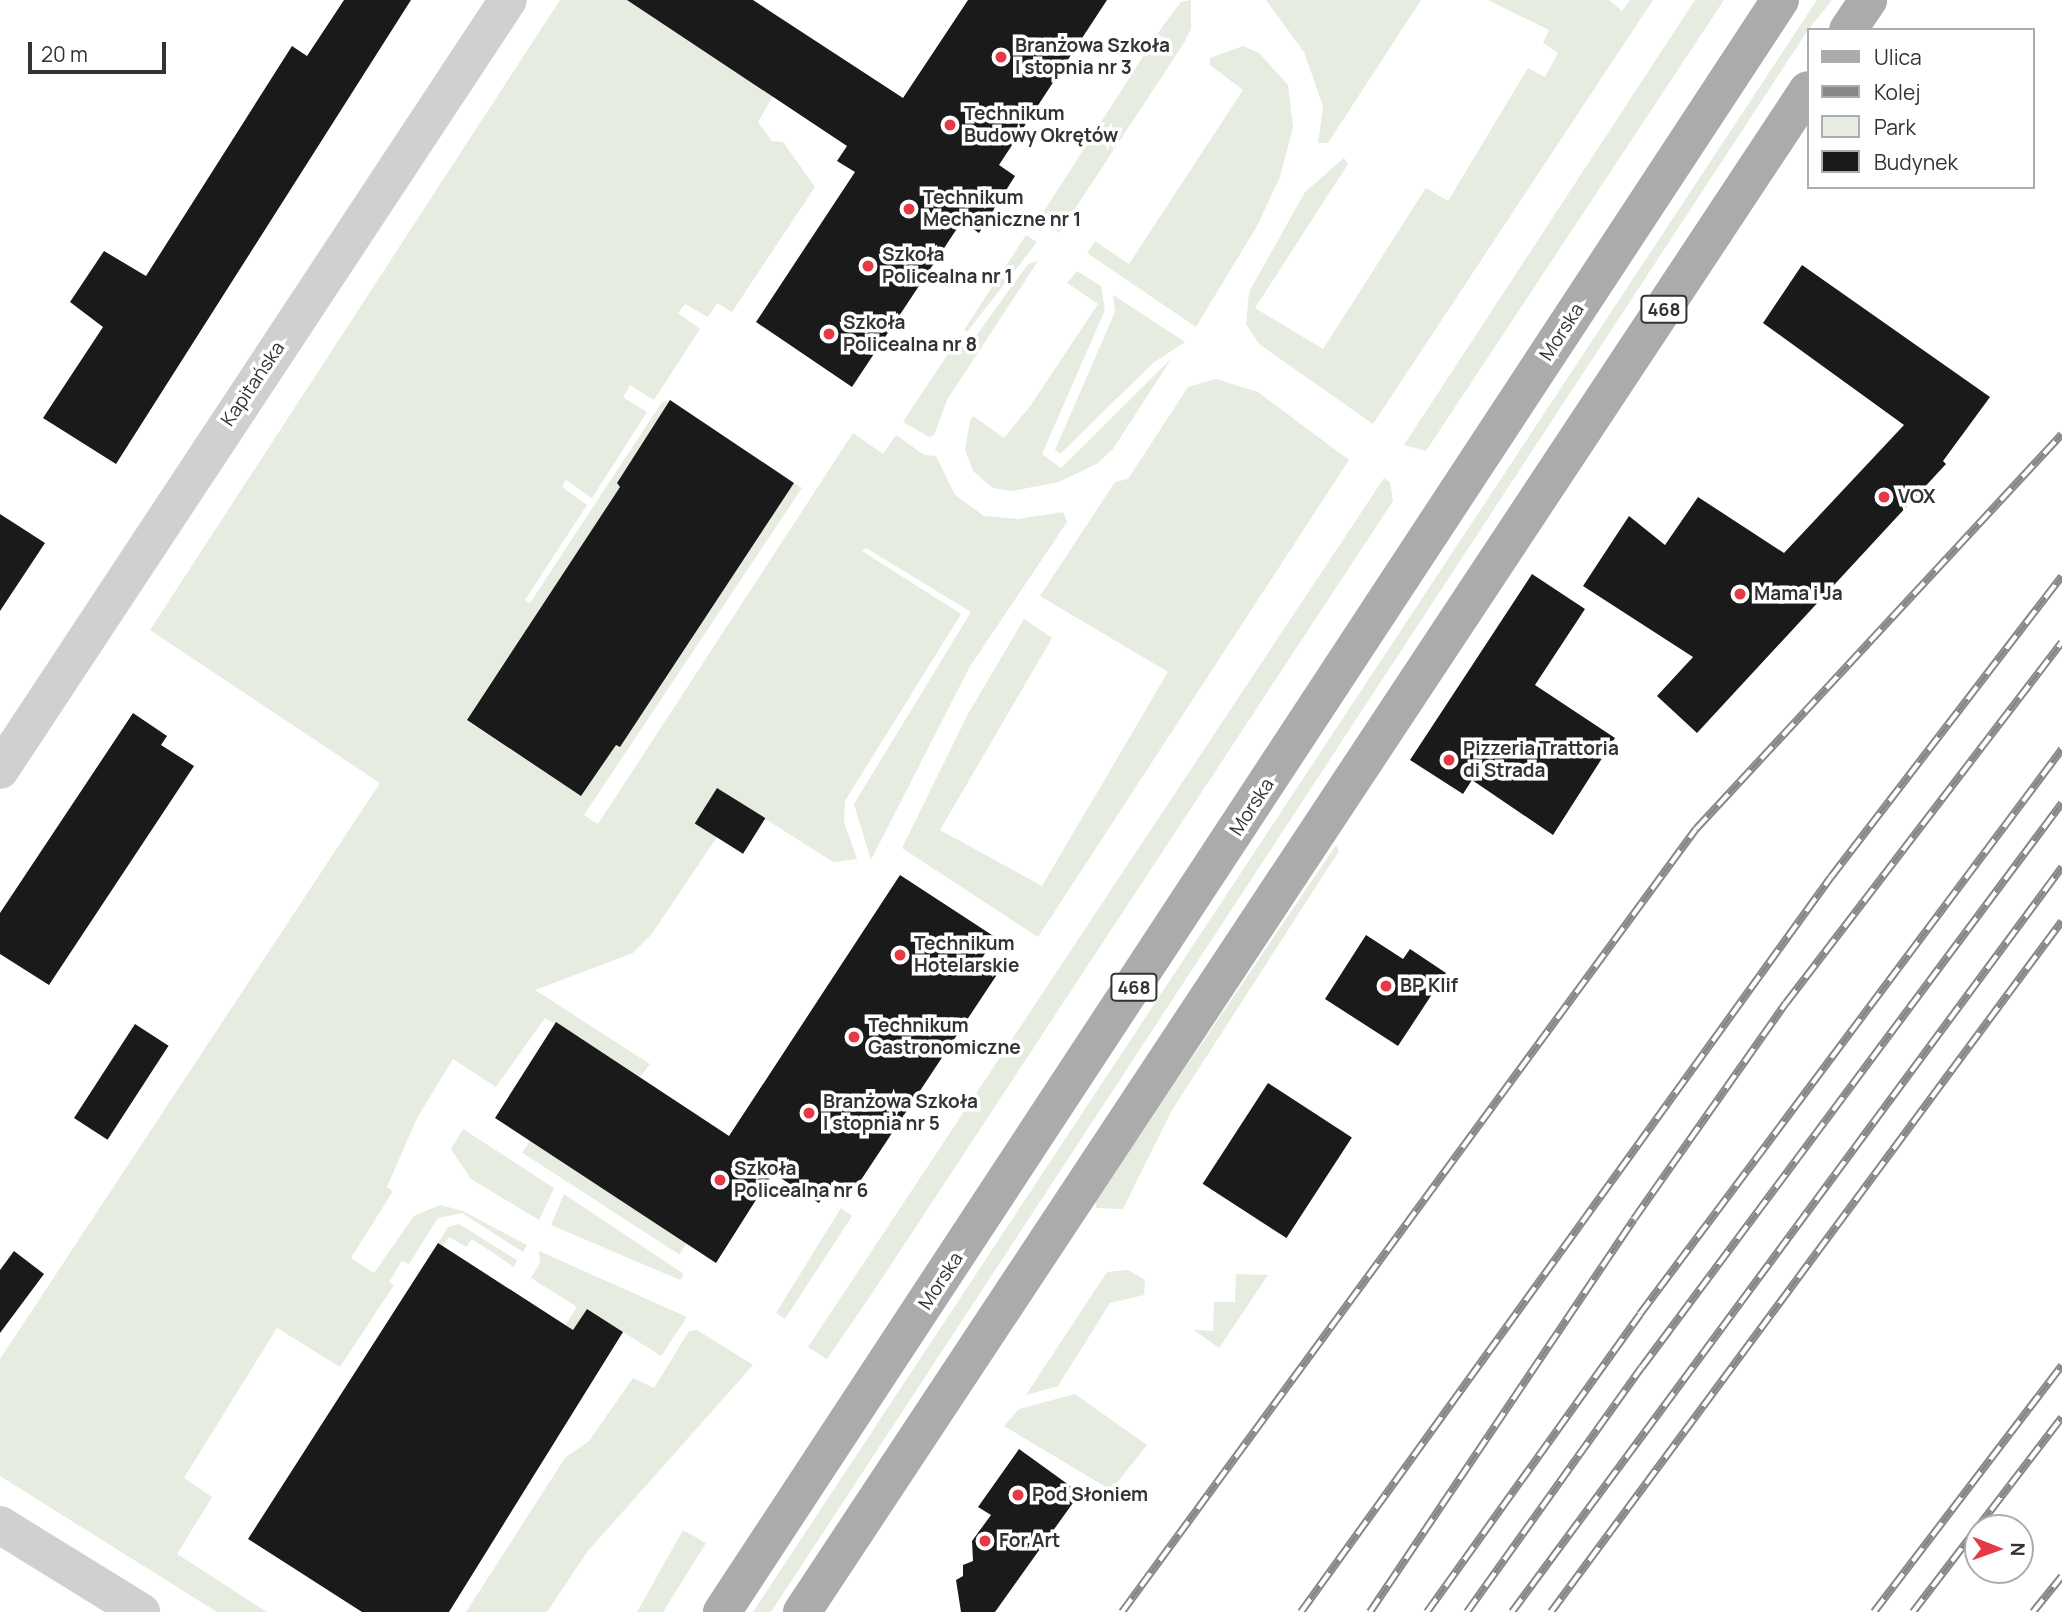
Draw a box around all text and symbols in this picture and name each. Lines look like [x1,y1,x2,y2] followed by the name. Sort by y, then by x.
[32,28,170,72] scale bar
[1806,28,2034,189] legend
[1015,35,1170,79] place label: Branżowa Szkoła I stopnia nr 3
[41,40,88,68] text: 20 m
[1874,43,1922,71] text: Ulica
[993,49,1009,65] marker: Branżowa Szkoła I stopnia nr 3
[1874,78,1920,106] text: Kolej
[964,103,1118,147] place label: Technikum Budowy Okrętów
[1874,113,1916,141] text: Park
[942,117,958,133] marker: Technikum Budowy Okrętów
[1874,148,1958,176] text: Budynek
[923,187,1081,231] place label: Technikum Mechaniczne nr 1
[901,201,917,217] marker: Technikum Mechaniczne nr 1
[882,244,1013,288] place label: Szkoła Policealna nr 1
[860,258,876,274] marker: Szkoła Policealna nr 1
[1640,295,1688,324] road number: 468
[1535,299,1589,365] street label: Morska
[843,312,977,356] place label: Szkoła Policealna nr 8
[821,326,837,342] marker: Szkoła Policealna nr 8
[216,337,290,431] street label: Kapitańska
[1898,486,1936,508] place label: VOX
[1876,489,1892,505] marker: VOX
[1754,583,1843,605] place label: Mama i Ja
[1732,586,1748,602] marker: Mama i Ja
[1463,738,1619,782] place label: Pizzeria Trattoria di Strada
[1441,752,1457,768] marker: Pizzeria Trattoria di Strada
[1225,774,1279,840] street label: Morska
[914,933,1019,977] place label: Technikum Hotelarskie
[892,947,908,963] marker: Technikum Hotelarskie
[1110,972,1158,1002] road number: 468
[1400,975,1458,997] place label: BP Klif
[1378,978,1394,994] marker: BP Klif
[868,1015,1021,1059] place label: Technikum Gastronomiczne
[846,1029,862,1045] marker: Technikum Gastronomiczne
[823,1091,978,1135] place label: Branżowa Szkoła I stopnia nr 5
[801,1105,817,1121] marker: Branżowa Szkoła I stopnia nr 5
[734,1158,868,1202] place label: Szkoła Policealna nr 6
[712,1172,728,1188] marker: Szkoła Policealna nr 6
[914,1248,968,1314] street label: Morska
[1032,1484,1148,1506] place label: Pod Słoniem
[1010,1487,1026,1503] marker: Pod Słoniem
[1964,1514,2034,1584] north arrow
[999,1530,1060,1552] place label: For Art
[977,1533,993,1549] marker: For Art
[2005,1542,2031,1556] text: N

